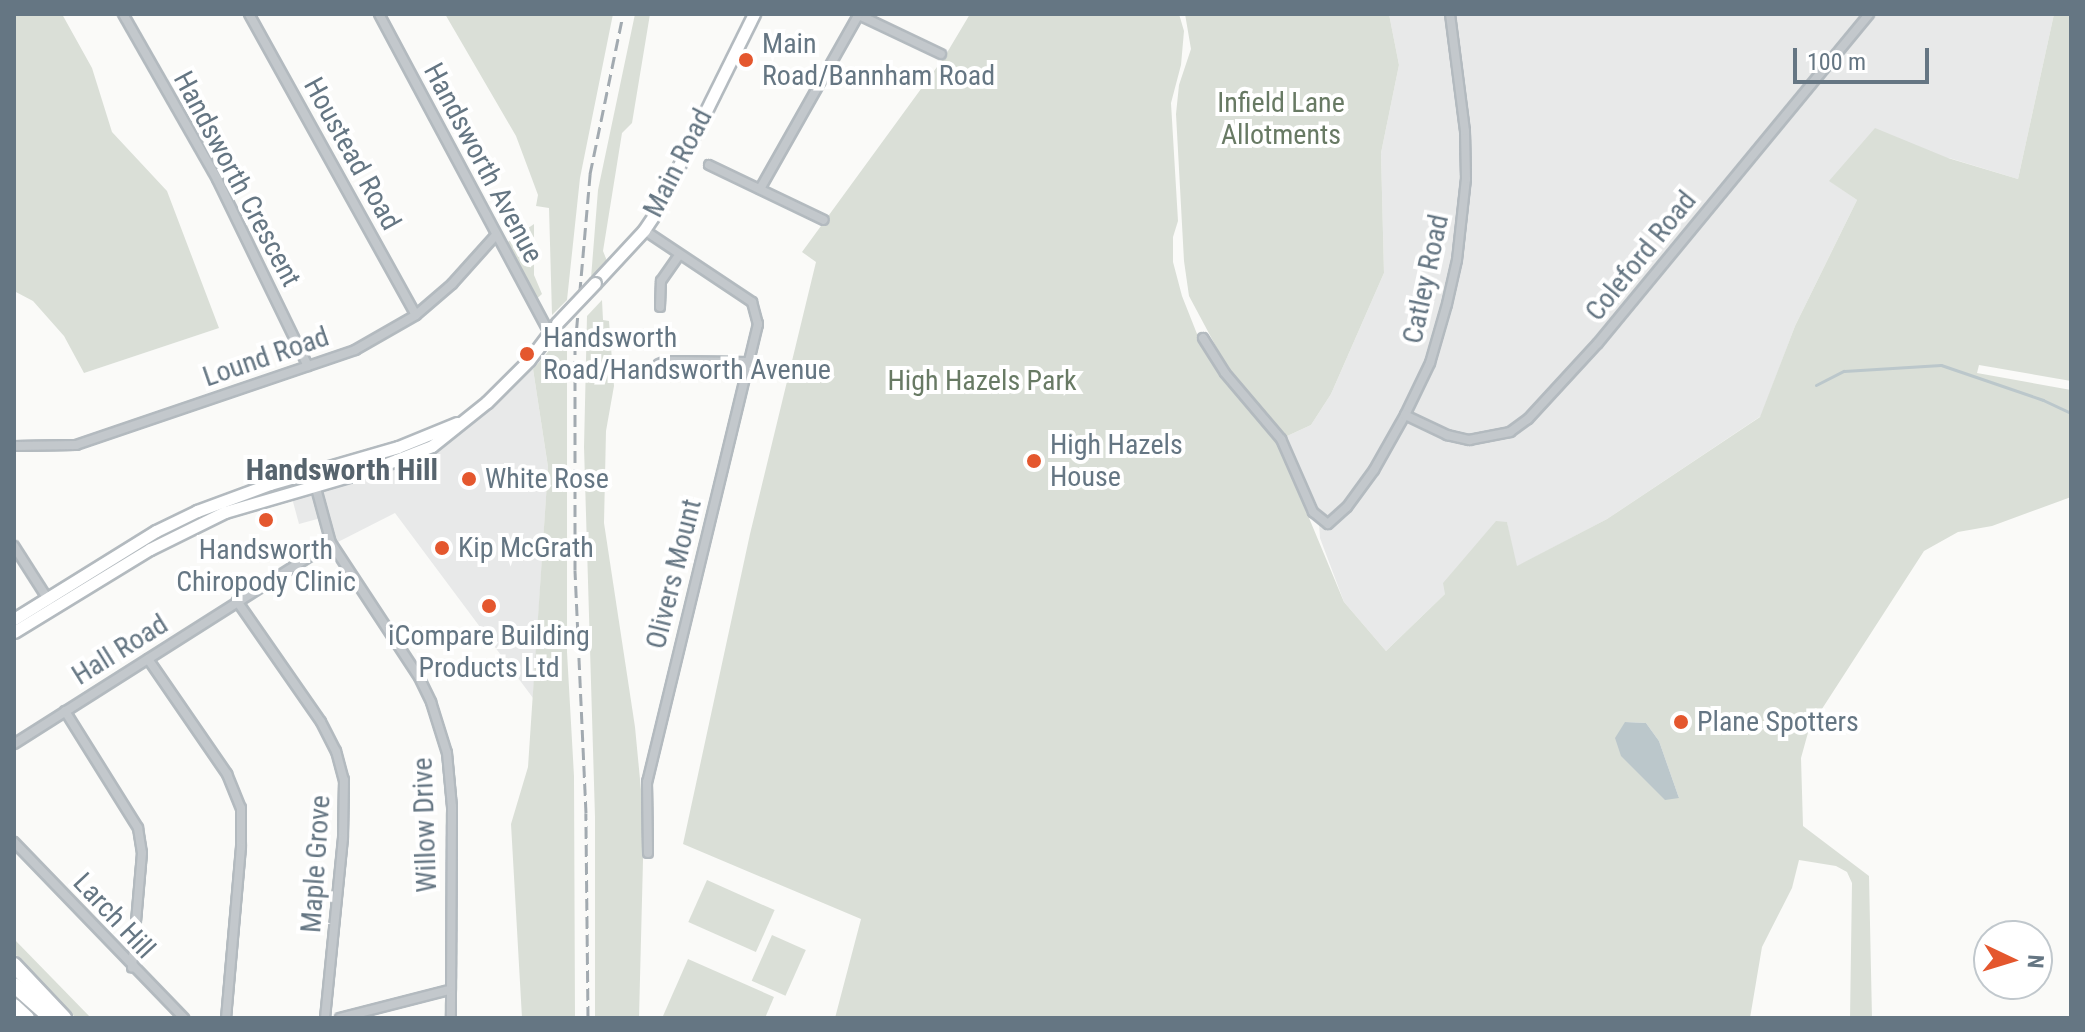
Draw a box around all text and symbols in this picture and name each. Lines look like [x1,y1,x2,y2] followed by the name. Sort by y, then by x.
[762,27,995,93] place label: Main Road/Bannham Road
[1797,32,1933,82] scale bar
[1807,48,1866,76] text: 100 m
[737,51,755,69] marker: Main Road/Bannham Road
[416,57,550,269] street label: Handsworth Avenue
[166,66,308,292] street label: Handsworth Crescent
[296,72,408,236] street label: Houstead Road
[1217,86,1345,152] park label: Infield Lane Allotments
[636,103,720,223] street label: Main Road
[1578,184,1704,328] street label: Coleford Road
[1396,211,1456,347] street label: Catley Road
[199,320,333,394] street label: Lound Road
[543,321,831,387] place label: Handsworth Road/Handsworth Avenue
[518,345,536,363] marker: Handsworth Road/Handsworth Avenue
[887,364,1077,398] park label: High Hazels Park
[1050,428,1183,494] place label: High Hazels House
[246,452,438,488] district label: Handsworth Hill
[1025,452,1043,470] marker: High Hazels House
[485,462,609,496] place label: White Rose
[460,470,478,488] marker: White Rose
[639,496,709,652] street label: Olivers Mount
[257,511,275,529] marker: Handsworth Chiropody Clinic
[458,531,594,565] place label: Kip McGrath
[176,533,356,599] place label: Handsworth Chiropody Clinic
[433,539,451,557] marker: Kip McGrath
[480,597,498,615] marker: iCompare Building Products Ltd
[66,608,174,692] street label: Hall Road
[388,619,590,685] place label: iCompare Building Products Ltd
[1697,705,1859,739] place label: Plane Spotters
[1672,713,1690,731] marker: Plane Spotters
[406,757,444,893] street label: Willow Drive
[294,794,338,934] street label: Maple Grove
[66,866,162,966] street label: Larch Hill
[1973,920,2053,1000] north arrow
[2023,954,2048,969] text: N

